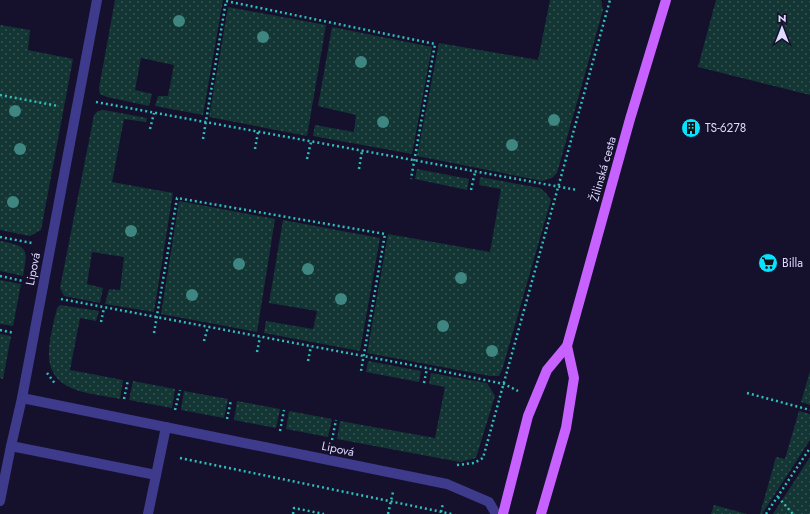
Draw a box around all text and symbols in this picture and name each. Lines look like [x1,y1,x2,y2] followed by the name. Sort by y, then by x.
[762,8,802,48] north arrow
[778,10,786,26] text: N
[680,117,702,139] building icon: TS-6278
[705,119,746,137] place label: TS-6278
[585,134,621,204] street label: Žilinská cesta
[21,251,45,287] street label: Lipová
[757,252,779,274] supermarket icon: Billa
[782,254,803,272] place label: Billa
[320,437,356,461] street label: Lipová

